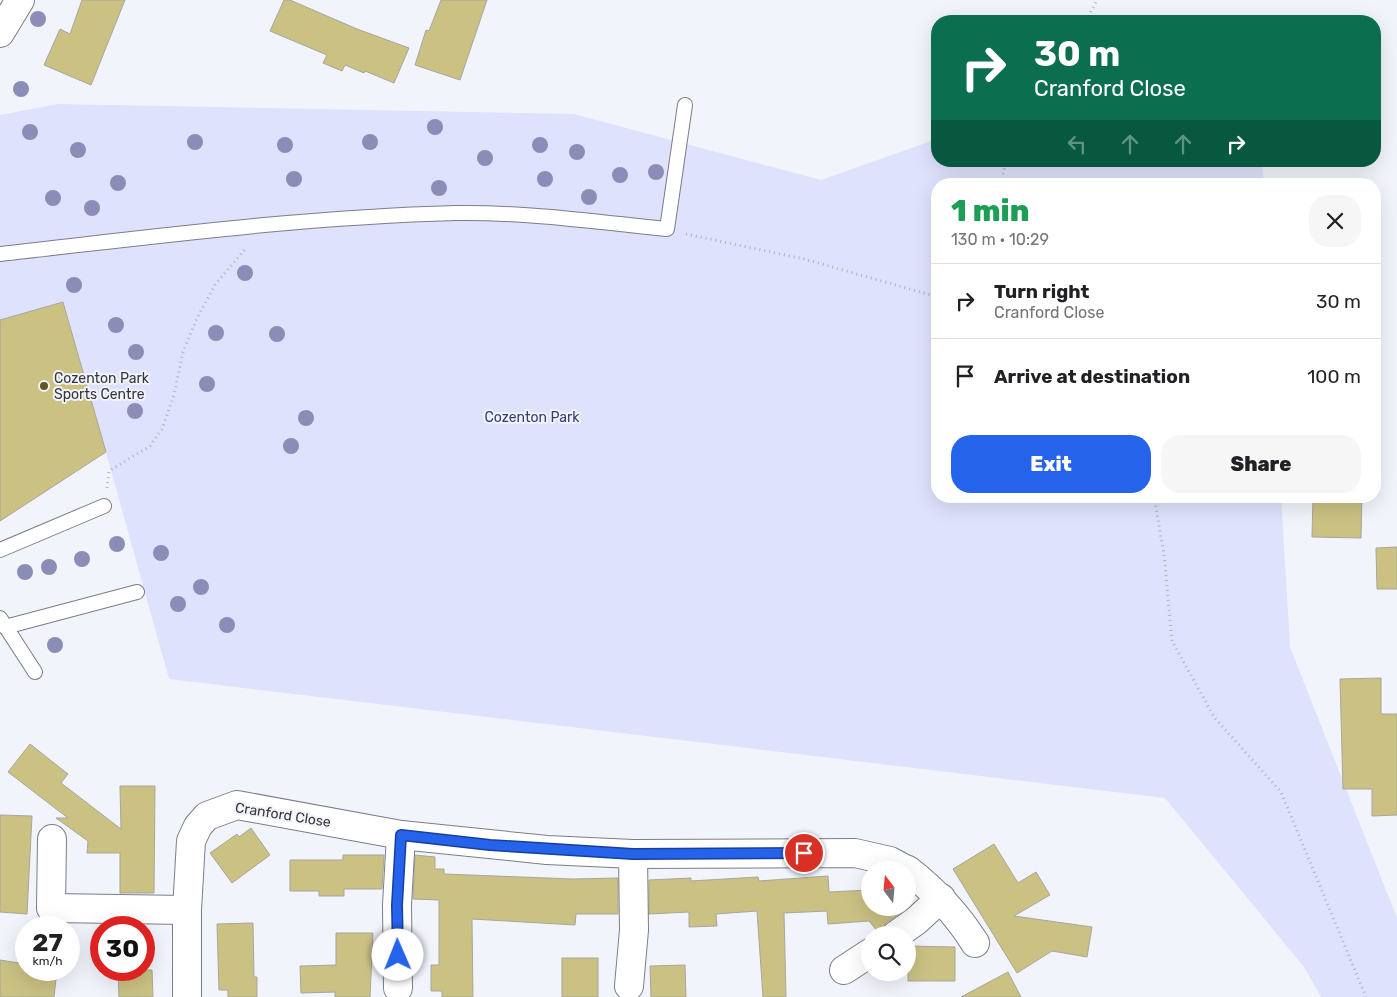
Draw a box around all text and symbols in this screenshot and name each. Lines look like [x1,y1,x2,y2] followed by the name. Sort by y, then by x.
[1034,33,1120,75] text: 30 m
[951,35,1016,100] icon: right
[1034,75,1186,102] text: Cranford Close
[1063,130,1091,158] icon: left
[1116,130,1144,158] icon: ahead
[1169,130,1197,158] icon: ahead
[1222,130,1250,158] icon: right
[951,193,1029,229] text: 1 min
[1309,195,1361,247] button: close
[951,230,1049,249] text: 130 m · 10:29
[994,280,1089,303] text: Turn right
[951,287,979,315] icon: right
[1316,290,1361,313] text: 30 m
[994,303,1104,322] text: Cranford Close
[951,362,979,390] icon: arrive
[994,365,1190,388] text: Arrive at destination
[1307,365,1361,388] text: 100 m
[54,370,150,403] place label: Cozenton Park Sports Centre
[38,380,50,392] marker: Cozenton Park Sports Centre
[484,409,580,426] park label: Cozenton Park
[951,435,1151,493] button: Exit
[1161,435,1361,493] button: Share
[234,799,332,831] street label: Cranford Close
[783,832,825,874] pin
[790,839,818,867] icon: arrive
[861,861,916,916] north arrow
[861,861,916,981] map controls
[90,916,155,981] speed limit sign: 30
[861,926,916,981] button: search
[32,928,63,957] text: 27
[371,928,423,980] position arrow
[33,954,62,968] text: km/h

